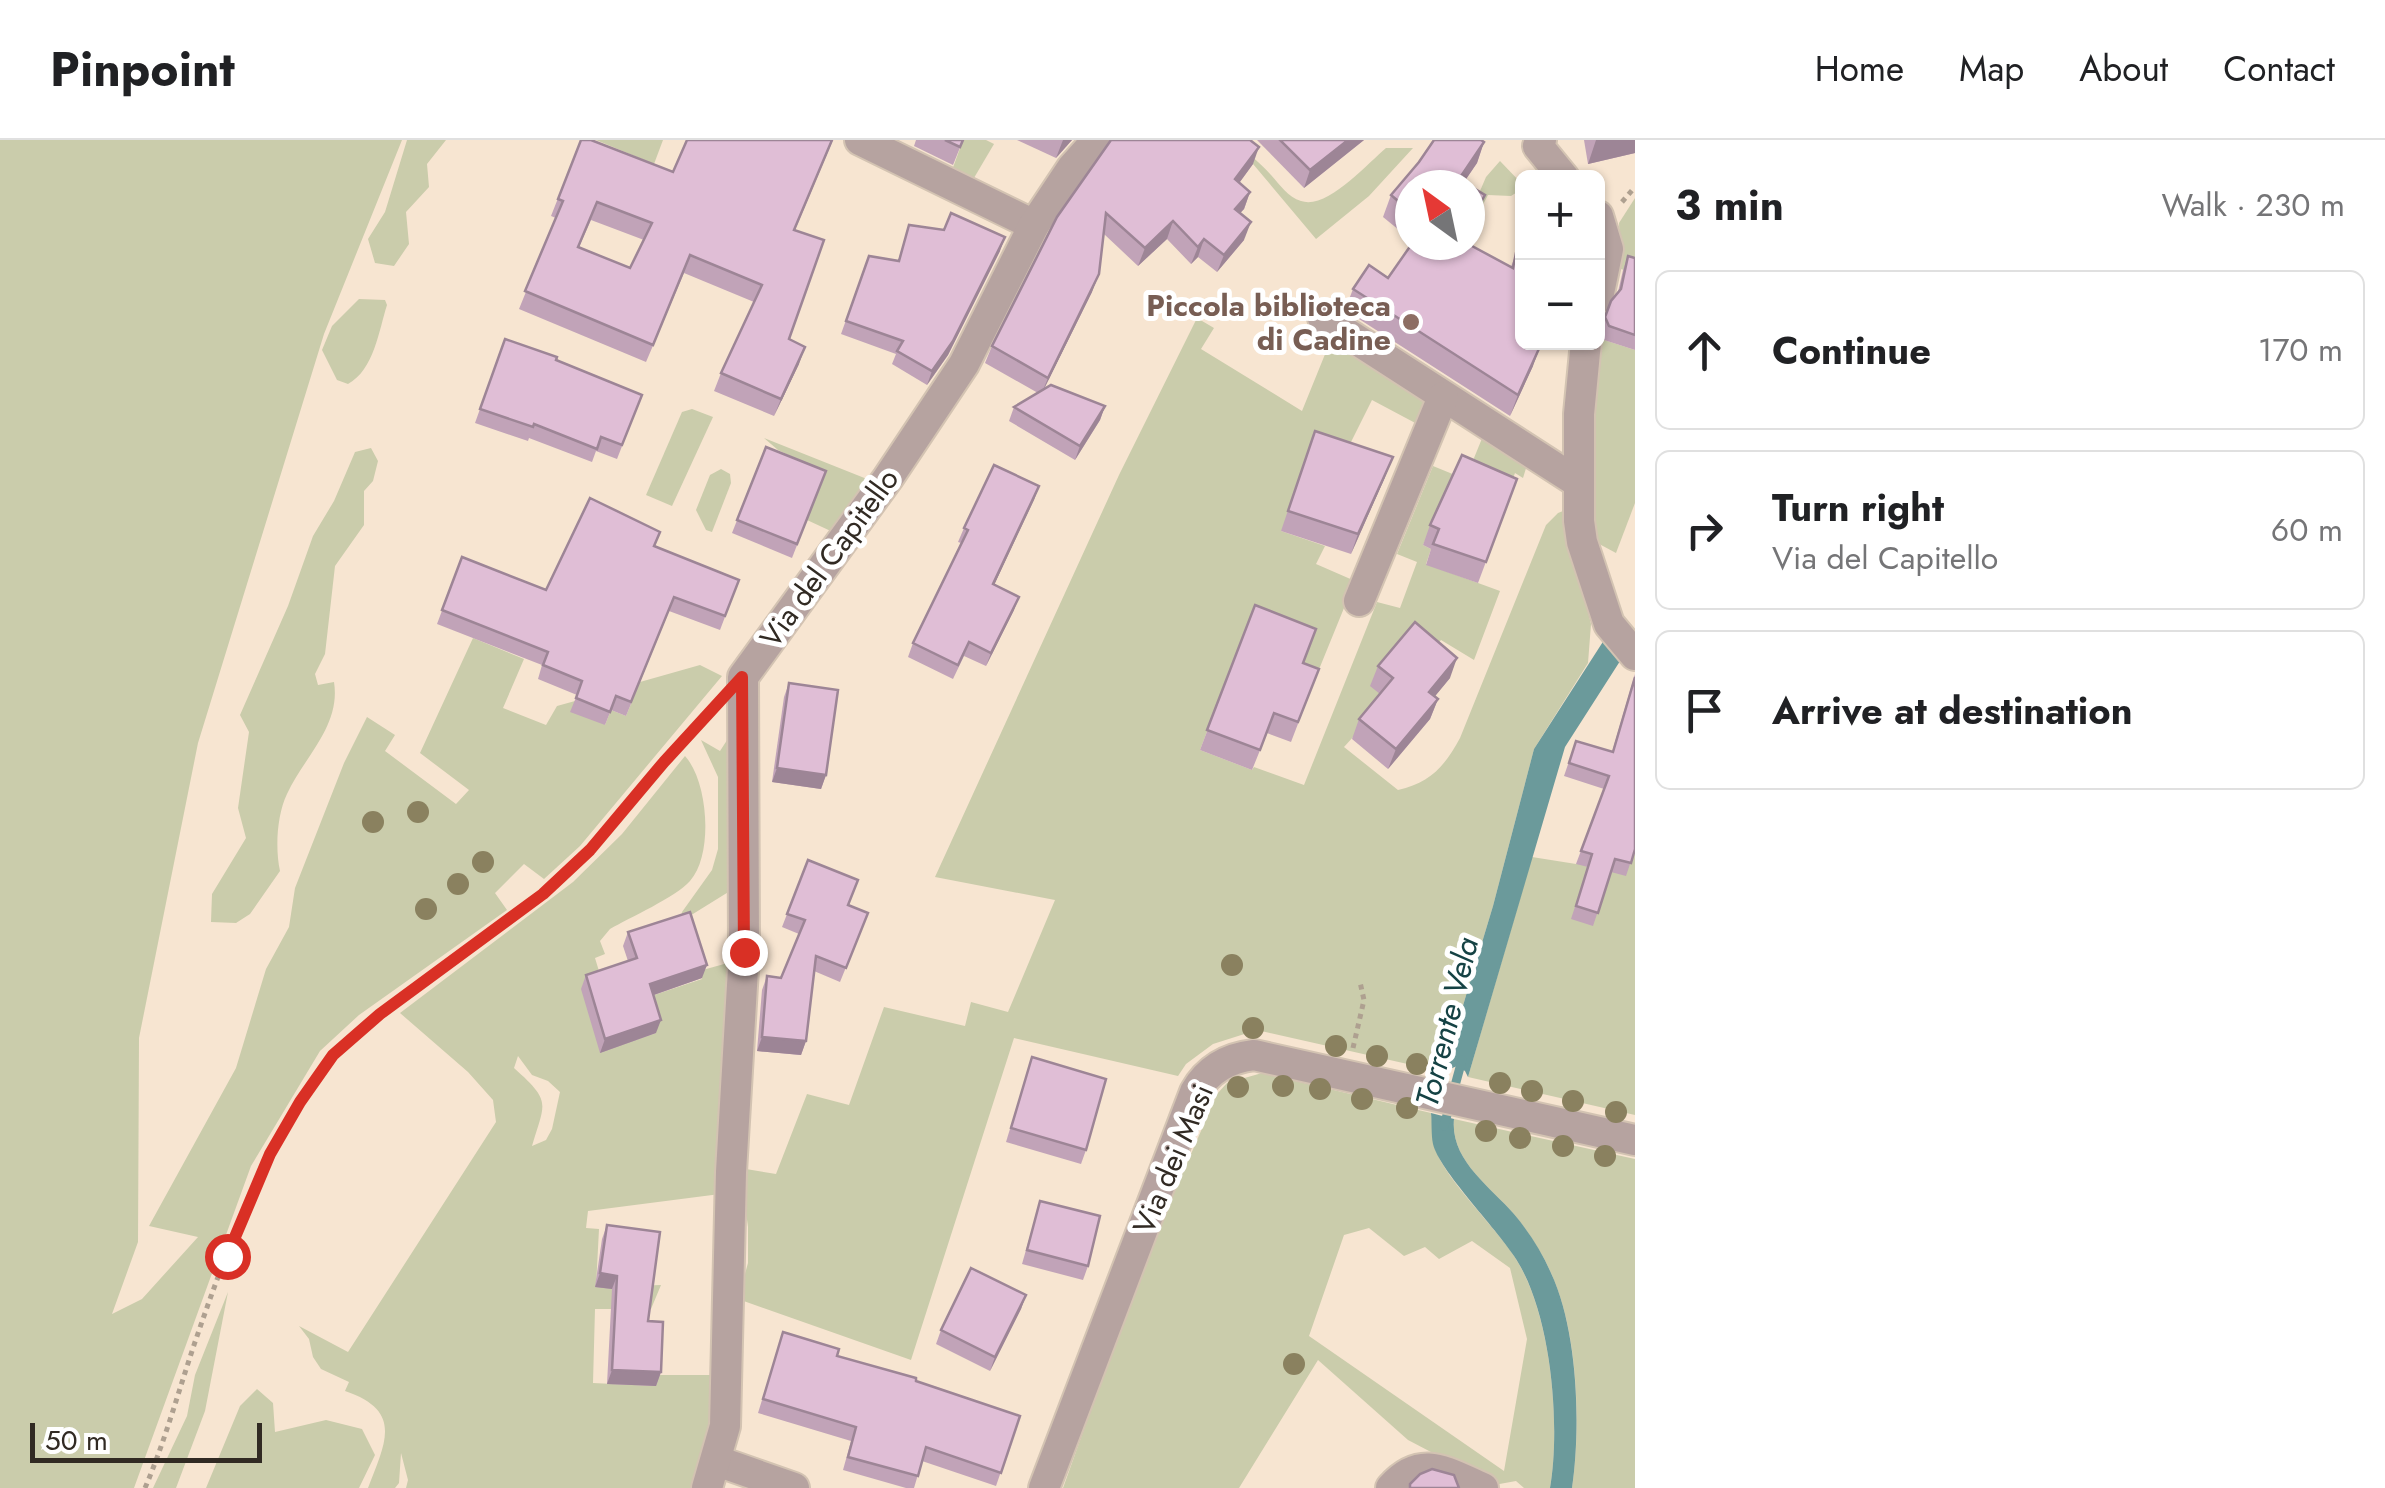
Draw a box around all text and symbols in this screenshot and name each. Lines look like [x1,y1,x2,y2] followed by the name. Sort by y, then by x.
[50,35,235,104] text: Pinpoint
[1815,44,1904,94] text: Home
[1959,44,2024,94] text: Map
[2079,44,2168,94] text: About
[2223,44,2335,94] text: Contact
[1395,170,1485,260] north arrow
[1515,170,1605,350] map controls
[1515,170,1605,260] button: +
[1675,175,1784,236] text: 3 min
[2161,182,2345,228] text: Walk · 230 m
[1515,260,1605,350] button: −
[1146,284,1391,361] place label: Piccola biblioteca di Cadine
[1400,311,1422,333] marker: Piccola biblioteca di Cadine
[1677,323,1732,378] icon: ahead
[1772,323,1931,378] text: Continue
[2258,327,2343,373] text: 170 m
[749,460,909,656] street label: Via del Capitello
[1772,480,1944,535] text: Turn right
[1677,503,1732,558] icon: right
[2271,507,2343,553] text: 60 m
[1772,535,1998,581] text: Via del Capitello
[1677,683,1732,738] icon: arrive
[1772,683,2133,738] text: Arrive at destination
[722,930,768,976] route end
[1404,932,1490,1112] water label: Torrente Vela
[1122,1077,1224,1241] street label: Via dei Masi
[205,1234,251,1280] route start
[30,1418,262,1462] scale bar
[45,1420,108,1461] text: 50 m

